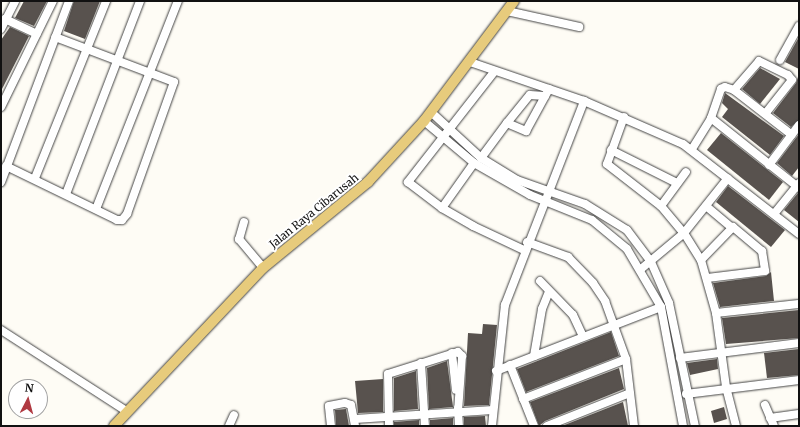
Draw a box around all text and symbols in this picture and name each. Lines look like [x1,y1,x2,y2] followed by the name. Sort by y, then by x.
[267,171,361,251] street label: Jalan Raya Cibarusah
[8,379,48,419] north arrow
[24,381,34,395] text: N

